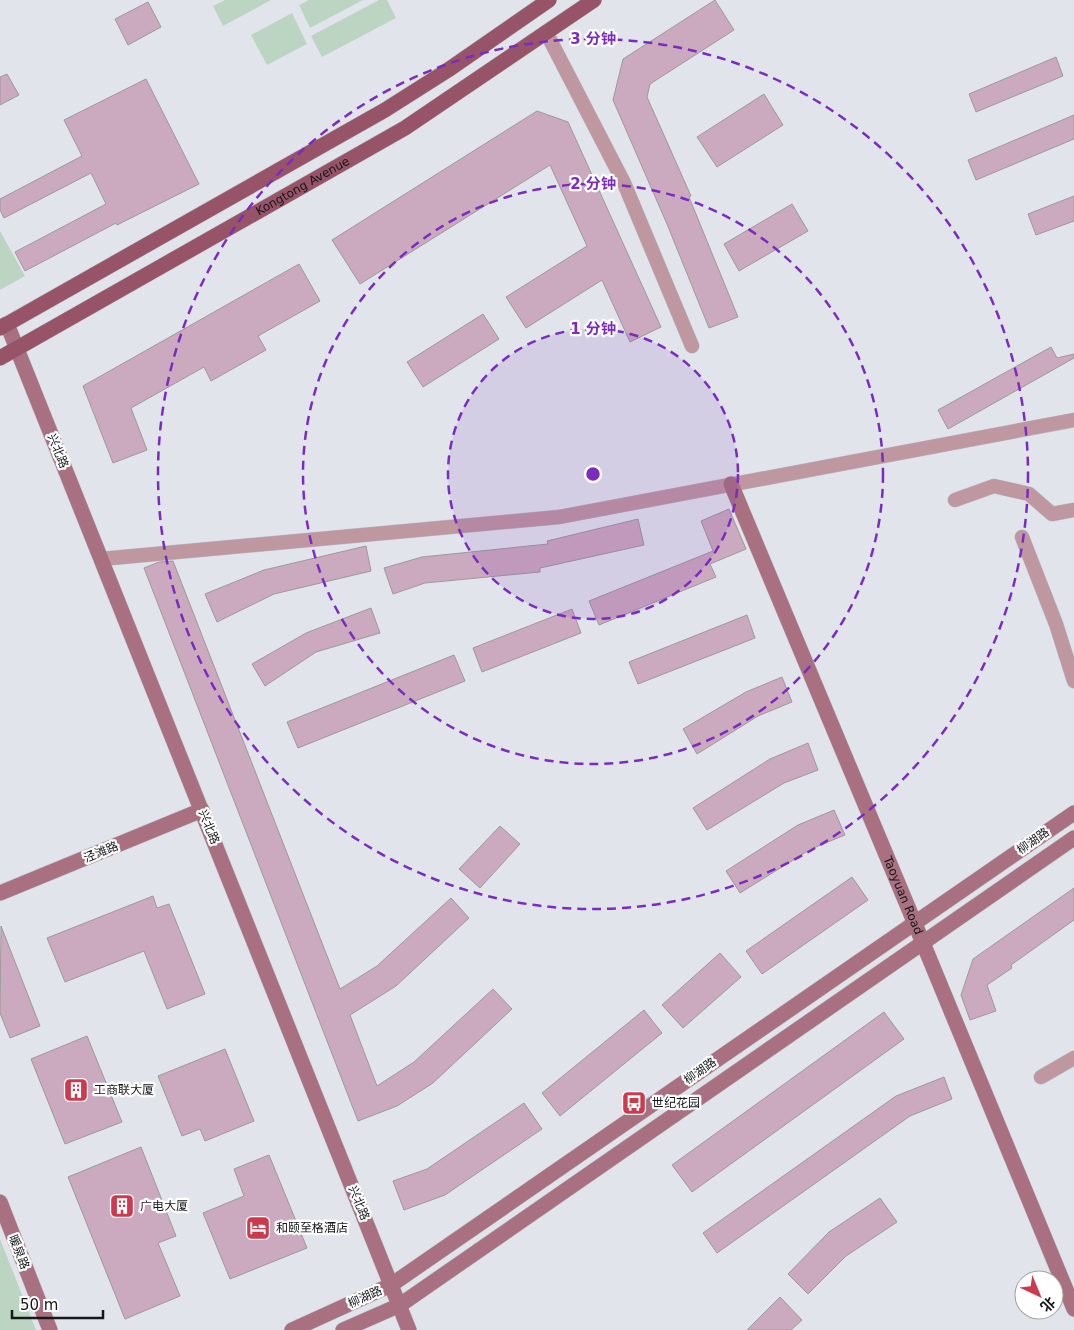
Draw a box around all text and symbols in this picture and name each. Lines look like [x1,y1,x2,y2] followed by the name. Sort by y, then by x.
[570,30,616,48] text: 3 分钟
[253,154,352,218] street label: Kongtong Avenue
[570,175,616,193] text: 2 分钟
[570,320,616,338] text: 1 分钟
[45,432,71,470] street label: 兴北路
[584,465,602,483] centre of rings
[196,808,222,846] street label: 兴北路
[1014,825,1052,857] street label: 柳湖路
[82,839,120,865] street label: 泾滩路
[880,853,926,937] street label: Taoyuan Road
[681,1055,719,1087] street label: 柳湖路
[63,1077,89,1103] building icon: 工商联大厦
[94,1083,154,1097] place label: 工商联大厦
[621,1090,647,1116] bus stop icon: 世纪花园
[652,1096,700,1110] place label: 世纪花园
[346,1184,372,1222] street label: 兴北路
[109,1193,135,1219] building icon: 广电大厦
[140,1199,188,1213] place label: 广电大厦
[245,1215,271,1241] hotel icon: 和颐至格酒店
[276,1221,348,1235] place label: 和颐至格酒店
[6,1233,32,1271] street label: 暖泉路
[1014,1270,1064,1320] north arrow
[346,1283,384,1311] street label: 柳湖路
[12,1288,104,1320] scale bar
[1037,1294,1059,1315] text: 北
[20,1296,58,1314] text: 50 m

